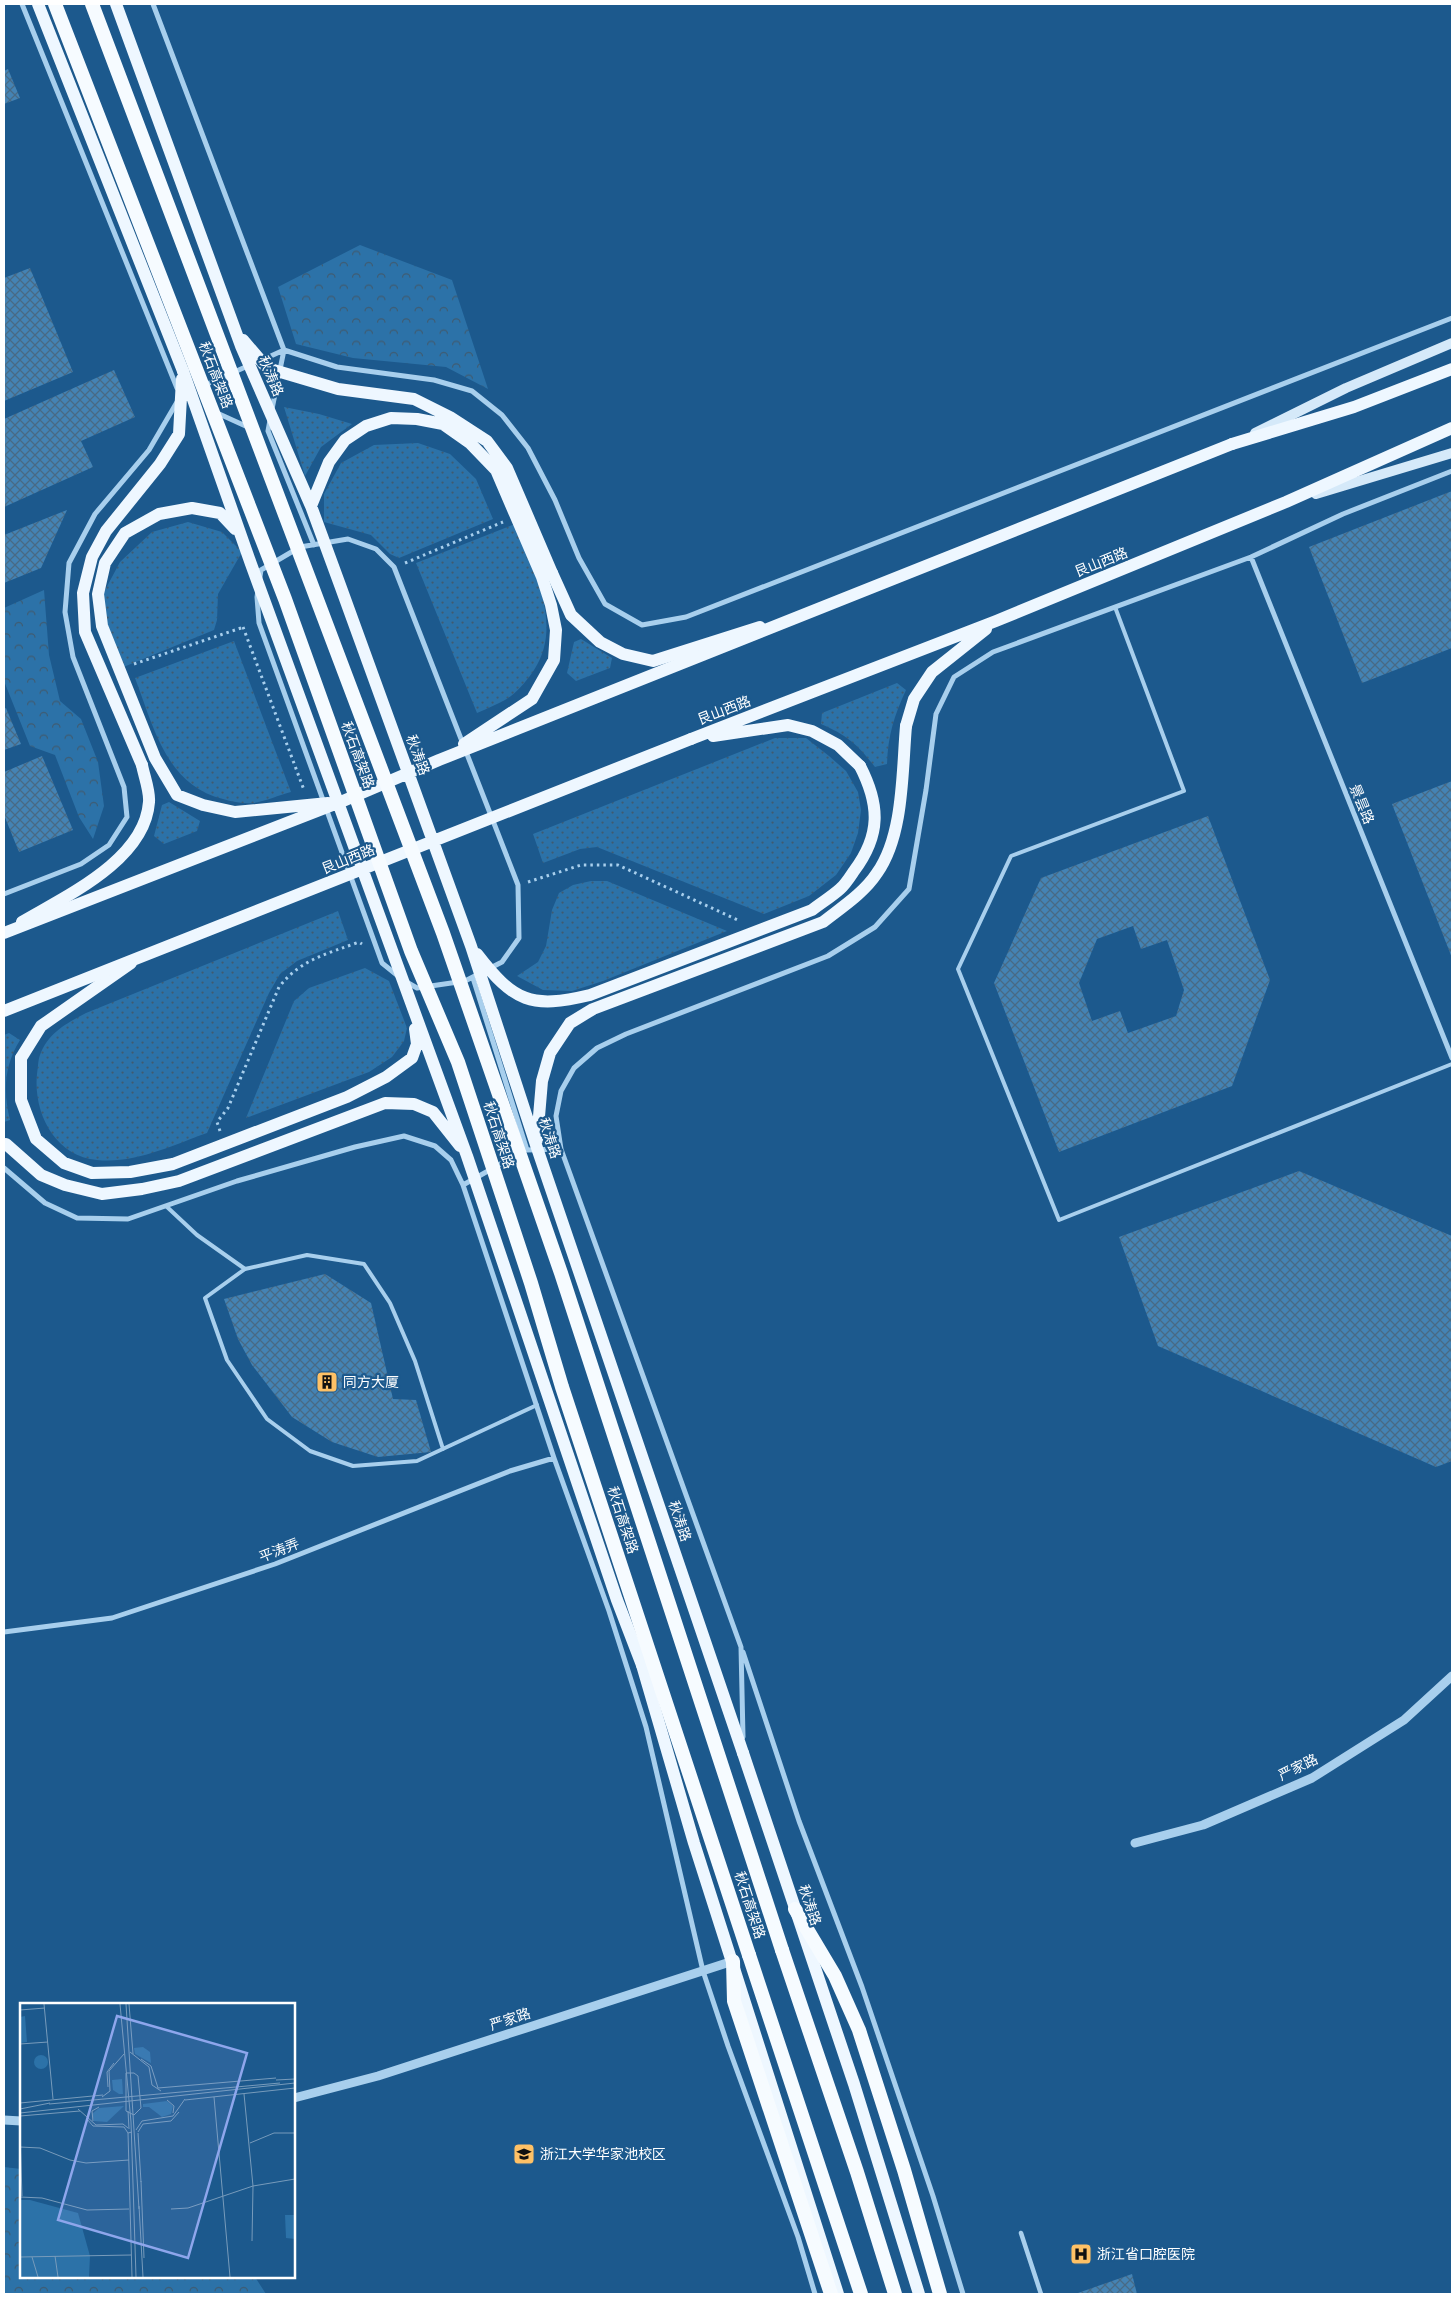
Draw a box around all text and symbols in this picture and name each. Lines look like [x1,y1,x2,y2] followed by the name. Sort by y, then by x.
[195,339,237,411] street label: 秋石高架路
[255,353,287,399] street label: 秋涛路
[1072,543,1130,581] street label: 艮山西路
[695,692,753,728] street label: 艮山西路
[338,719,378,791] street label: 秋石高架路
[402,732,434,778] street label: 秋涛路
[1346,781,1378,827] street label: 景昙路
[319,840,377,878] street label: 艮山西路
[480,1099,518,1171] street label: 秋石高架路
[535,1115,565,1161] street label: 秋涛路
[315,1370,339,1394] building icon: 同方大厦
[343,1373,399,1391] place label: 同方大厦
[604,1484,642,1556] street label: 秋石高架路
[665,1498,695,1544] street label: 秋涛路
[256,1534,302,1566] street label: 平涛弄
[1275,1750,1321,1784] street label: 严家路
[731,1869,769,1941] street label: 秋石高架路
[795,1882,825,1928] street label: 秋涛路
[20,2003,295,2278] inset map
[487,2004,533,2034] street label: 严家路
[512,2142,536,2166] school or university icon: 浙江大学华家池校区
[540,2145,666,2163] place label: 浙江大学华家池校区
[1069,2242,1093,2266] hospital icon: 浙江省口腔医院
[1097,2245,1195,2263] place label: 浙江省口腔医院

